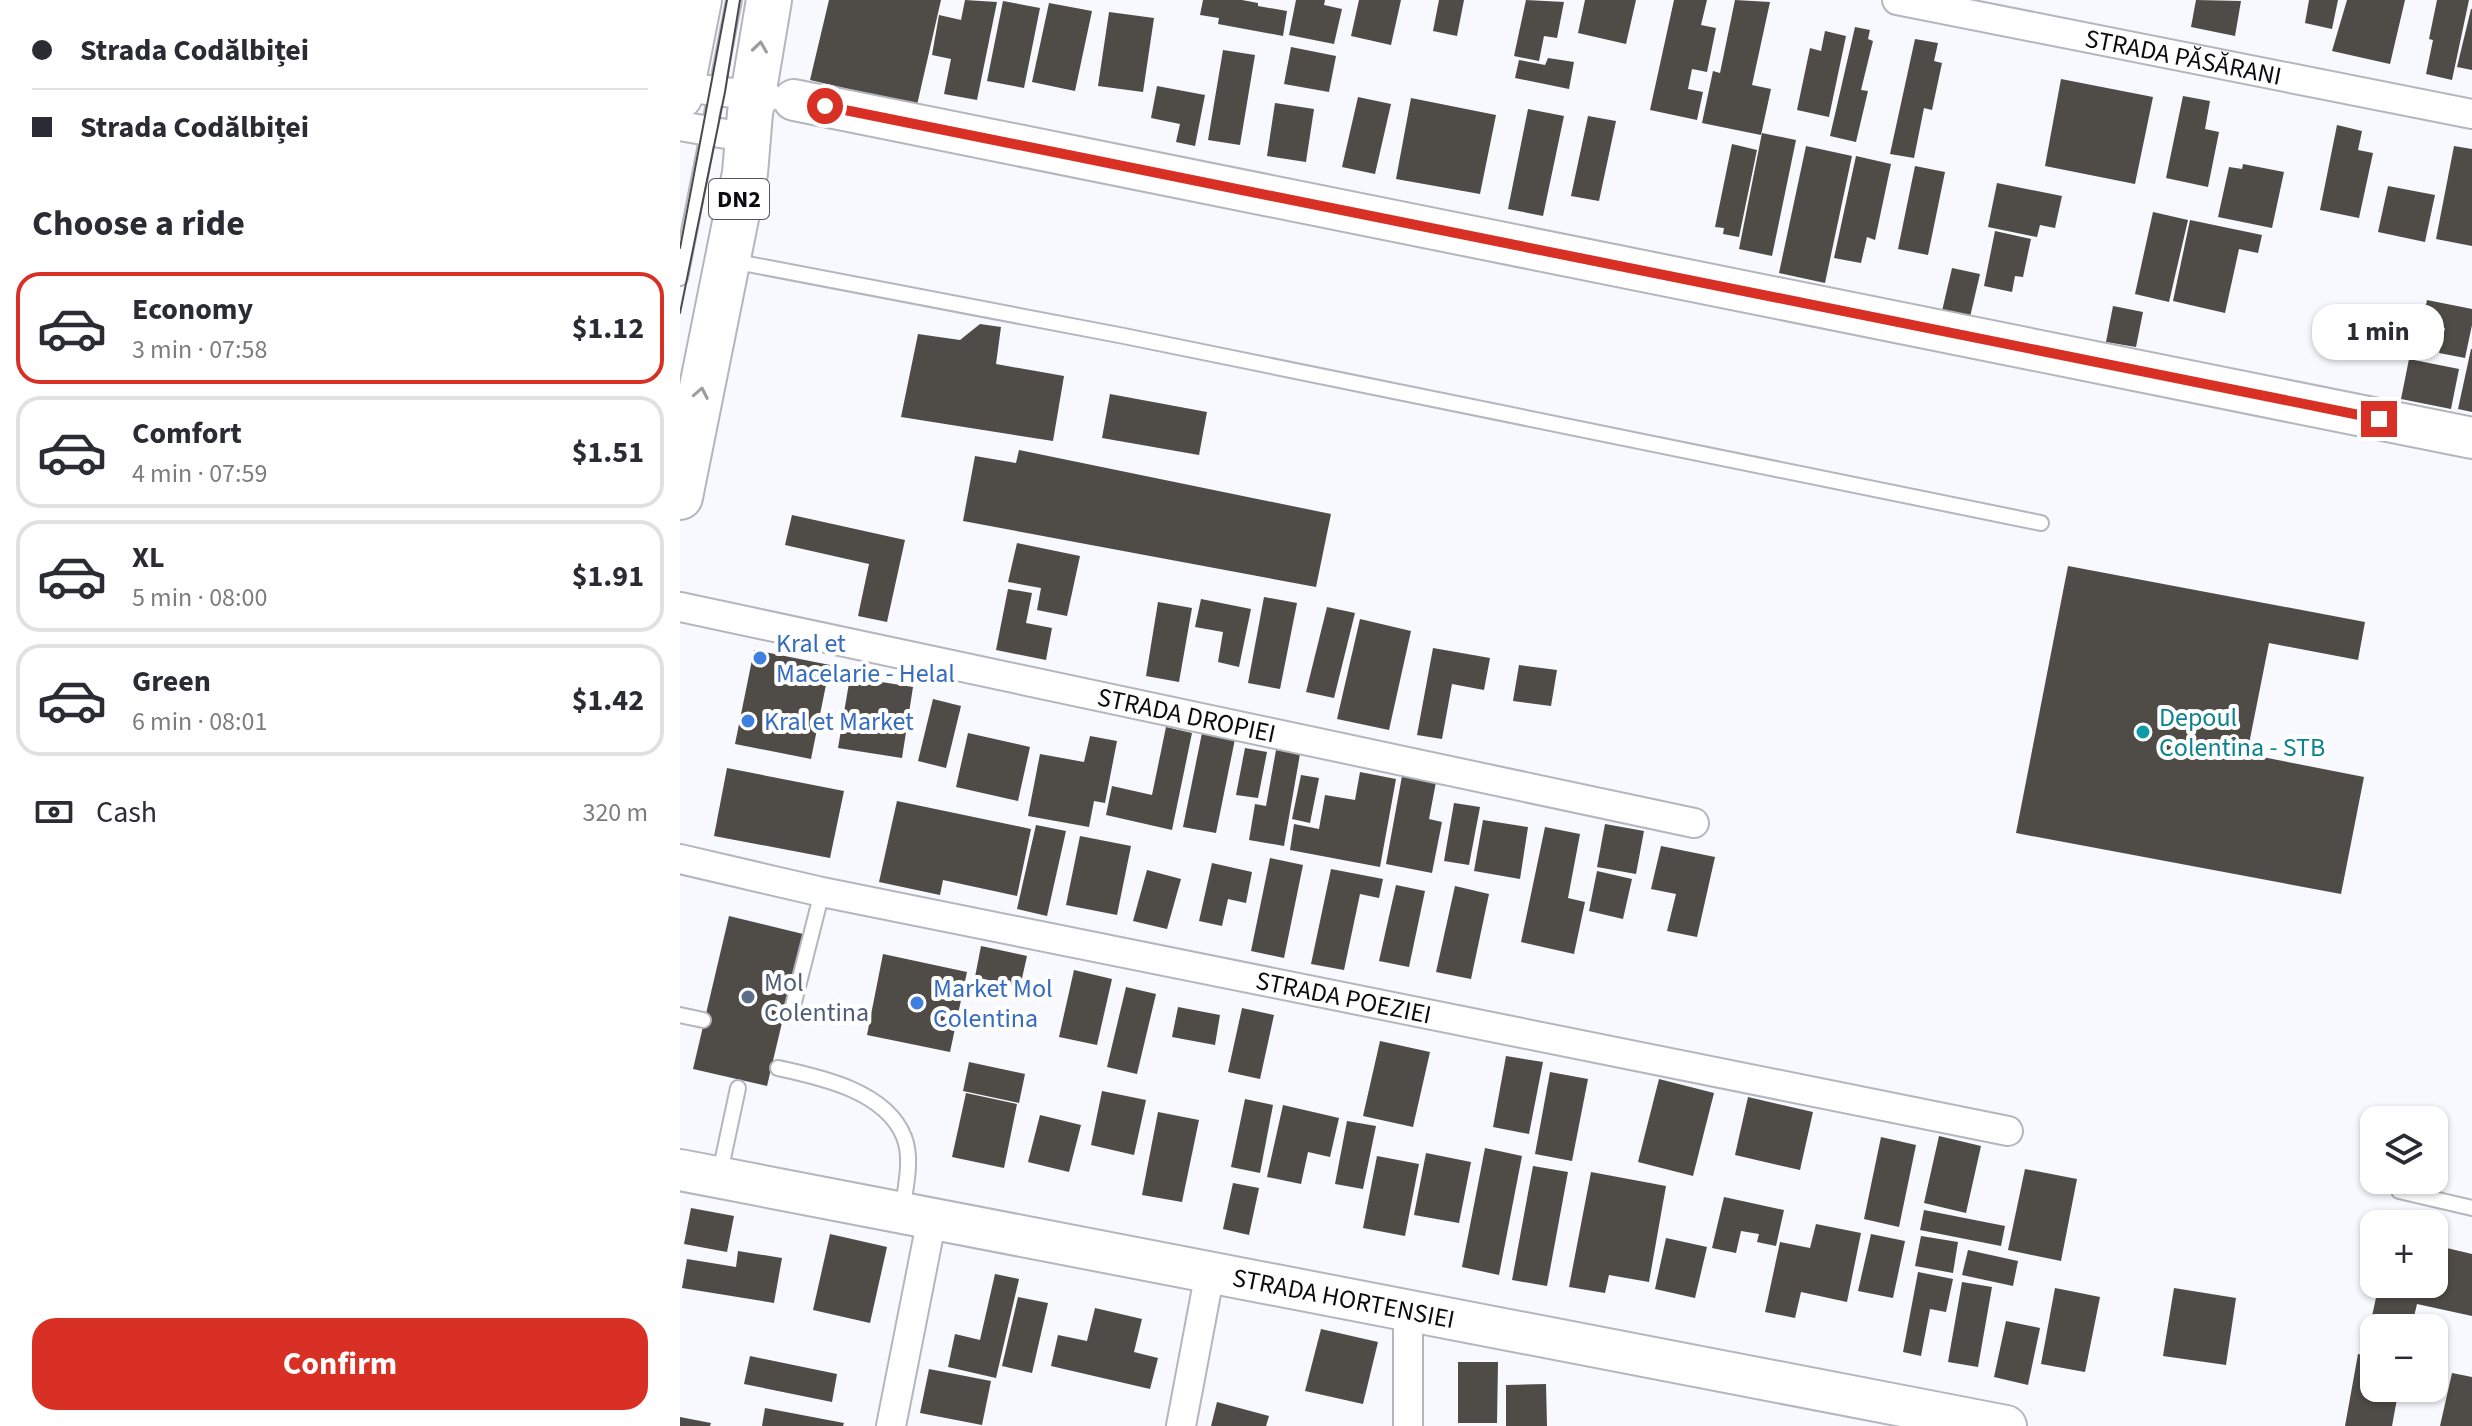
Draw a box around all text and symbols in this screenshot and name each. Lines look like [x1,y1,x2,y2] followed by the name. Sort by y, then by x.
[2082,20,2285,95] street label: STRADA PĂSĂRANI
[80,29,309,72] text: Strada Codălbiței
[751,40,768,54] one-way arrow
[807,88,843,124] route start
[80,106,309,149] text: Strada Codălbiței
[709,179,769,219] road number: DN2
[32,198,245,249] text: Choose a ride
[132,288,253,331] text: Economy
[36,292,108,364] icon: car
[2313,303,2445,359] callout: 1 min
[572,307,644,350] text: $1.12
[2346,313,2410,350] text: 1 min
[132,331,267,368] text: 3 min · 07:58
[692,387,709,400] one-way arrow
[2361,401,2397,437] route end
[132,412,242,455] text: Comfort
[36,416,108,488] icon: car
[572,431,644,474] text: $1.51
[132,455,267,492] text: 4 min · 07:59
[132,536,165,579] text: XL
[36,540,108,612] icon: car
[572,555,644,598] text: $1.91
[132,579,267,616] text: 5 min · 08:00
[776,625,955,692] place label: Kral et Macelarie - Helal
[751,649,769,667] marker: Kral et Macelarie - Helal
[132,660,211,703] text: Green
[36,664,108,736] icon: car
[1094,678,1279,752] street label: STRADA DROPIEI
[572,679,644,722] text: $1.42
[2159,699,2325,766] place label: Depoul Colentina - STB
[132,703,267,740] text: 6 min · 08:01
[764,703,914,740] place label: Kral et Market
[739,712,757,730] marker: Kral et Market
[2134,723,2152,741] marker: Depoul Colentina - STB
[32,790,76,834] icon: cash
[96,791,157,834] text: Cash
[582,794,648,831] text: 320 m
[1253,962,1435,1033] street label: STRADA POEZIEI
[764,964,869,1031] place label: Mol Colentina
[933,970,1053,1037] place label: Market Mol Colentina
[739,988,757,1006] marker: Mol Colentina
[908,994,926,1012] marker: Market Mol Colentina
[2360,1106,2448,1402] map controls
[2360,1106,2448,1194] button: layers
[2360,1210,2448,1298] button: +
[1229,1259,1458,1338] street label: STRADA HORTENSIEI
[2360,1314,2448,1402] button: −
[32,1318,648,1410] button: Confirm

